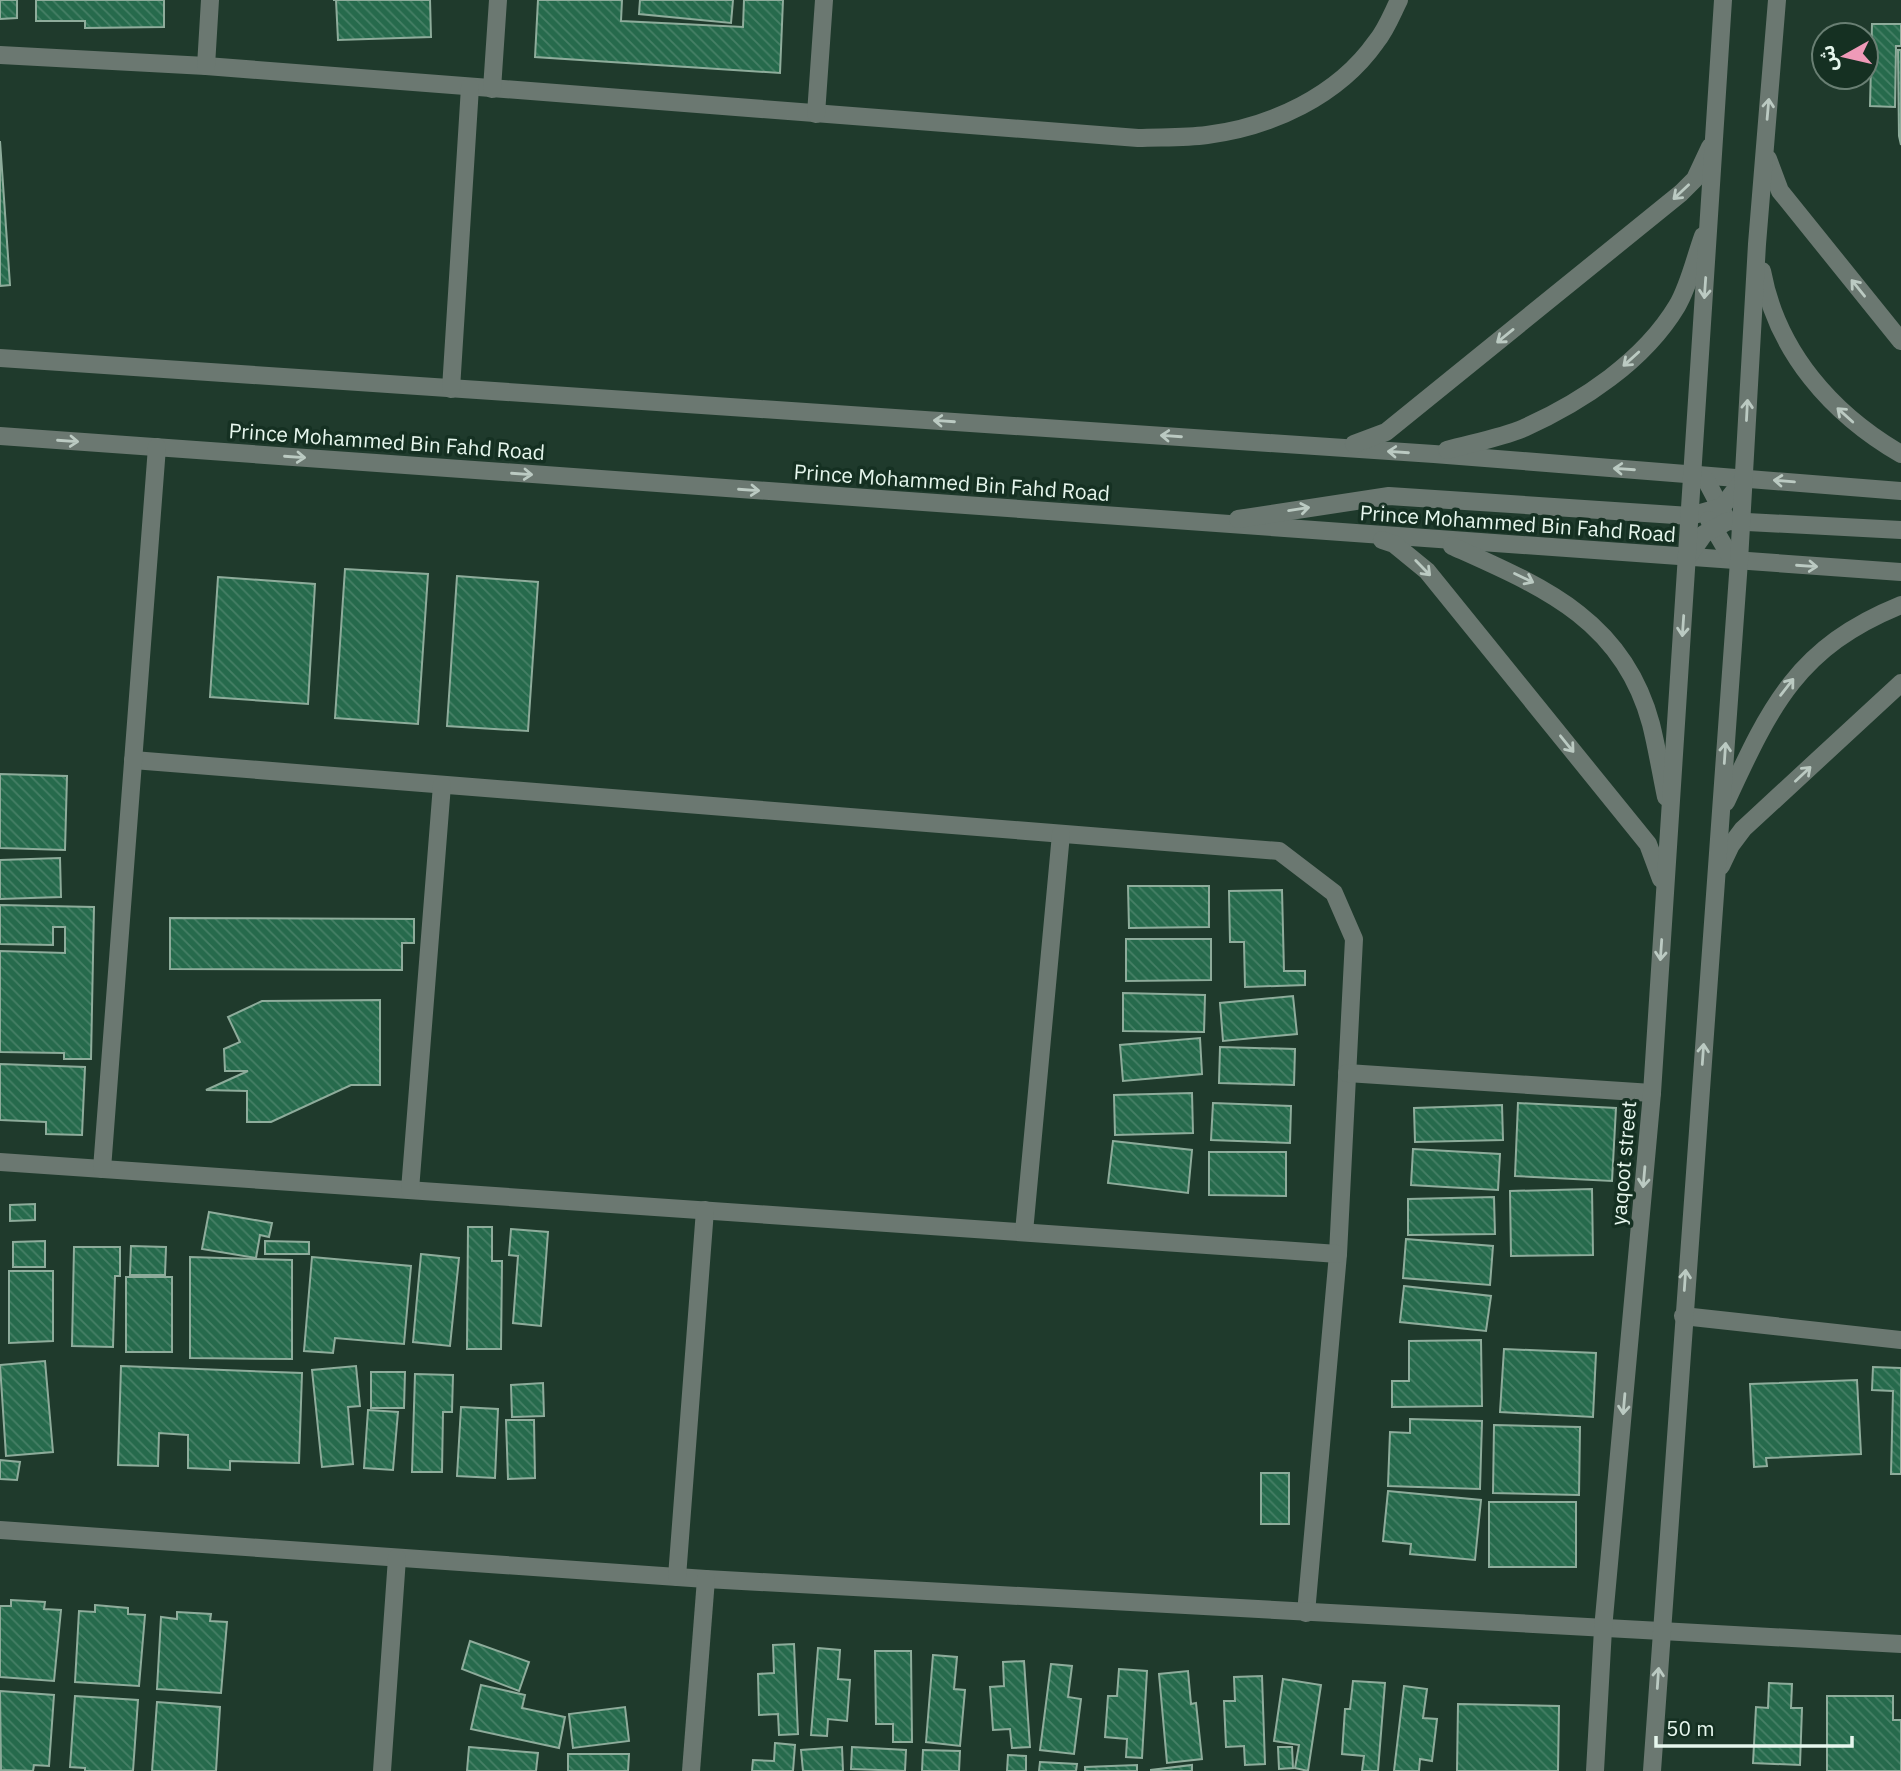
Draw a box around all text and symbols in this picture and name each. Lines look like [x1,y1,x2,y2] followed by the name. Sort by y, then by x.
[1810,21,1880,91] north arrow
[1814,44,1842,73] text: ش
[1762,99,1775,121] one-way arrow
[1672,184,1690,200] one-way arrow
[1698,276,1711,299] one-way arrow
[1851,280,1866,298] one-way arrow
[1496,328,1514,344] one-way arrow
[1623,351,1641,367] one-way arrow
[1741,398,1754,421] one-way arrow
[1837,407,1854,424] one-way arrow
[932,415,955,428] one-way arrow
[228,416,546,466] street label: Prince Mohammed Bin Fahd Road
[1159,430,1182,443] one-way arrow
[56,435,79,448] one-way arrow
[1386,445,1409,458] one-way arrow
[283,451,306,464] one-way arrow
[793,457,1111,507] street label: Prince Mohammed Bin Fahd Road
[1614,462,1636,475] one-way arrow
[510,467,533,480] one-way arrow
[1773,474,1796,487] one-way arrow
[737,484,760,497] one-way arrow
[1359,498,1677,548] street label: Prince Mohammed Bin Fahd Road
[1287,503,1310,516] one-way arrow
[1415,560,1432,577] one-way arrow
[1795,560,1818,573] one-way arrow
[1513,572,1534,586] one-way arrow
[1677,614,1690,637] one-way arrow
[1779,678,1794,696] one-way arrow
[1560,735,1575,753] one-way arrow
[1719,743,1732,765] one-way arrow
[1794,766,1812,782] one-way arrow
[1655,939,1668,962] one-way arrow
[1697,1043,1710,1065] one-way arrow
[1604,1100,1642,1226] street label: yaqoot street
[1637,1165,1650,1188] one-way arrow
[1679,1270,1692,1292] one-way arrow
[1617,1392,1630,1415] one-way arrow
[1652,1667,1665,1690] one-way arrow
[1656,1704,1852,1748] scale bar
[1666,1714,1715,1742] text: 50 m

